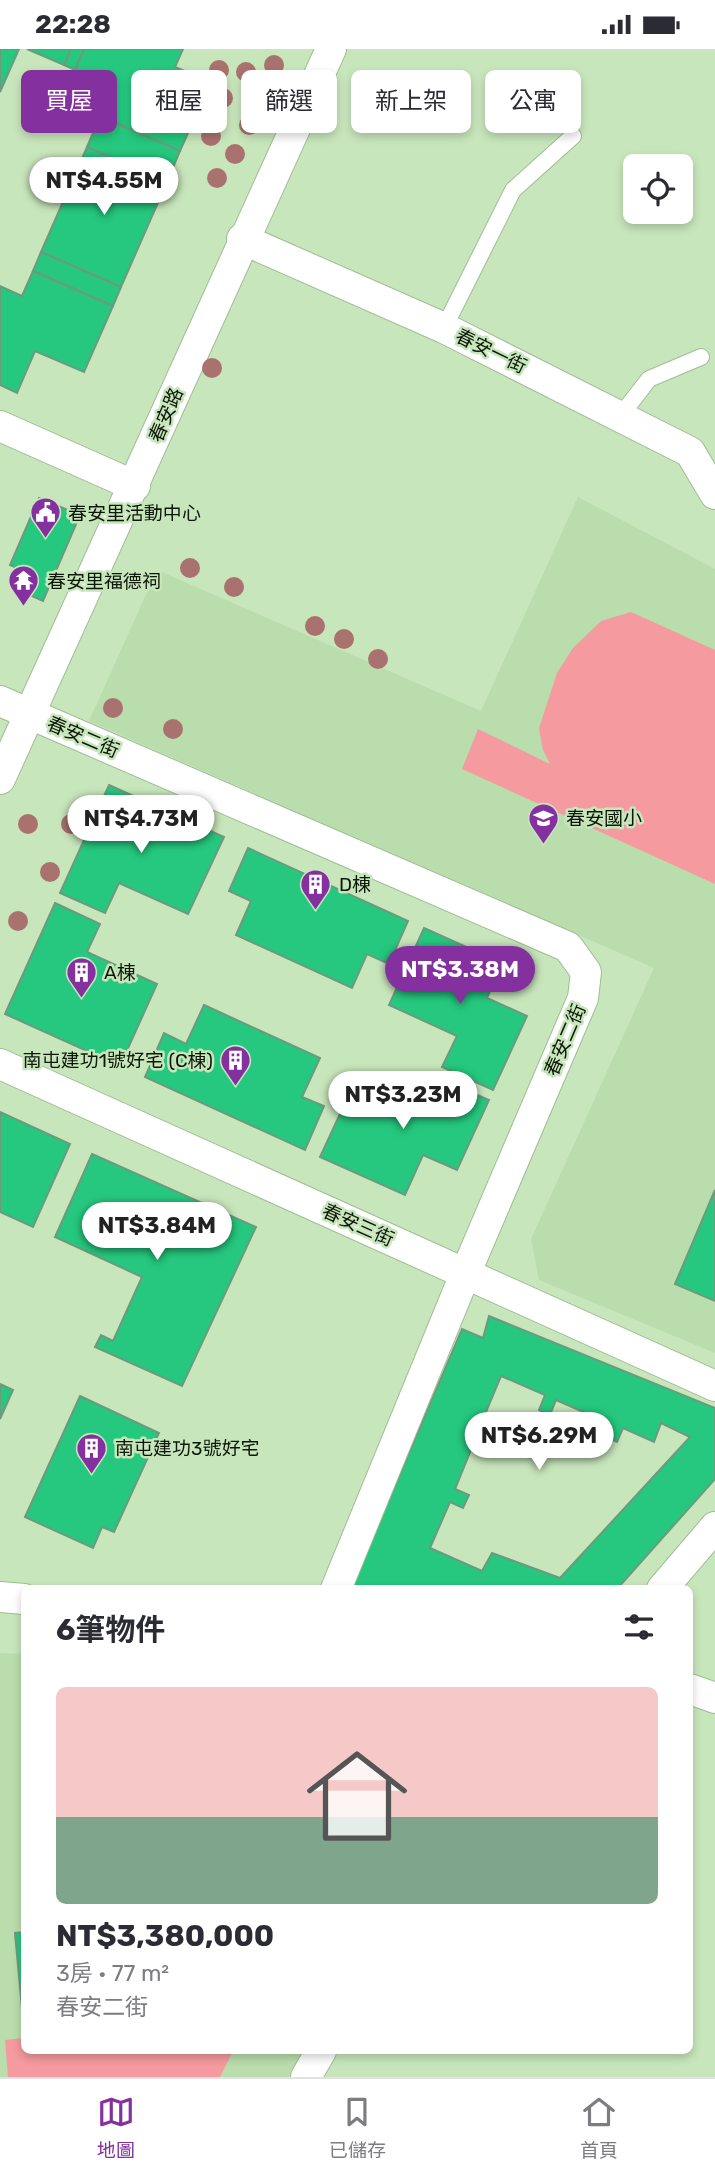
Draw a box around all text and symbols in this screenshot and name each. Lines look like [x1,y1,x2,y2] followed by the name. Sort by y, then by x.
[35,9,111,40] text: 22:28
[21,70,117,133] chip: 買屋
[131,70,227,133] chip: 租屋
[241,70,337,133] chip: 篩選
[351,70,471,133] chip: 新上架
[485,70,581,133] chip: 公寓
[623,154,693,224] map controls
[623,154,693,224] button: locate
[32,157,176,217] pin: NT$4.55M
[45,166,163,194] text: NT$4.55M
[452,324,530,378] street label: 春安一街
[144,384,188,446] street label: 春安路
[28,496,62,540] public building icon: 春安里活動中心
[68,502,201,525] place label: 春安里活動中心
[7,564,41,608] temple icon: 春安里福德祠
[47,570,161,593] place label: 春安里福德祠
[44,712,122,762] street label: 春安二街
[69,795,213,855] pin: NT$4.73M
[526,801,560,845] school or university icon: 春安國小
[83,804,199,832] text: NT$4.73M
[566,807,642,830] place label: 春安國小
[299,867,333,911] building icon: D棟
[339,873,371,896] place label: D棟
[388,947,532,1006] pin: NT$3.38M
[64,955,98,999] building icon: A棟
[401,955,519,983] text: NT$3.38M
[104,961,136,984] place label: A棟
[540,1001,590,1079] street label: 春安二街
[219,1043,253,1087] building icon: 南屯建功1號好宅 (C棟)
[23,1049,213,1072] place label: 南屯建功1號好宅 (C棟)
[331,1072,475,1131] pin: NT$3.23M
[344,1080,462,1108] text: NT$3.23M
[319,1199,397,1251] street label: 春安三街
[85,1203,229,1262] pin: NT$3.84M
[98,1211,216,1239] text: NT$3.84M
[467,1413,611,1472] pin: NT$6.29M
[481,1421,597,1449] text: NT$6.29M
[75,1431,109,1475] building icon: 南屯建功3號好宅
[115,1437,259,1460] place label: 南屯建功3號好宅
[620,1608,658,1646] icon: filters
[56,1612,166,1648] text: 6筆物件
[294,1733,420,1859] icon: home
[56,1918,274,1954] text: NT$3,380,000
[56,1959,169,1987] text: 3房 · 77 m²
[56,1993,148,2021] text: 春安二街
[97,2093,135,2162] tab: 地圖
[329,2093,386,2162] tab: 已儲存
[580,2093,618,2162] tab: 首頁

